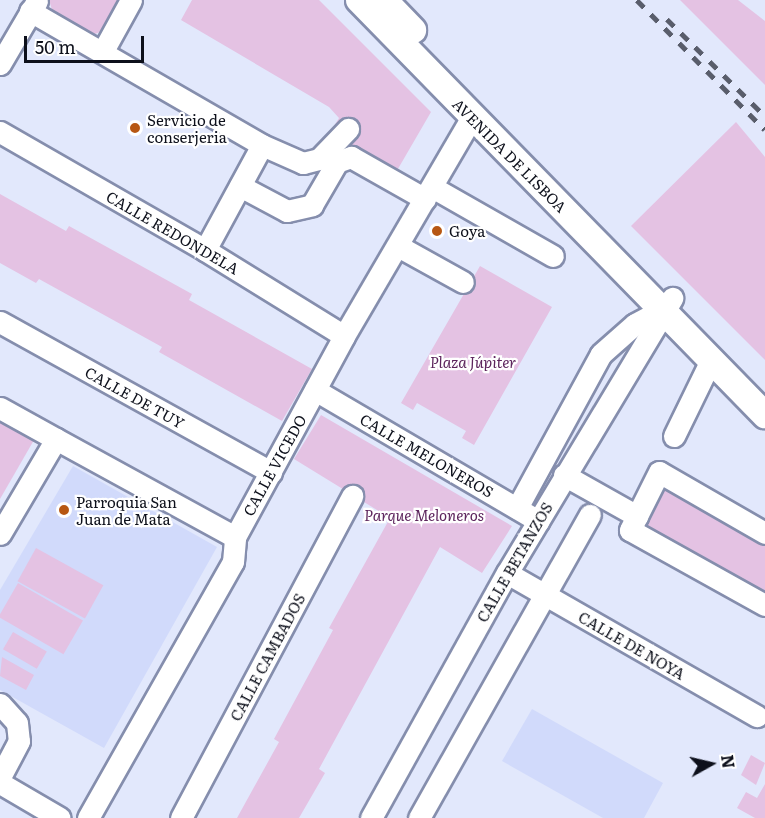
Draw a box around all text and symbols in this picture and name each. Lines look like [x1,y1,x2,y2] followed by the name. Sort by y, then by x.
[27,24,147,62] scale bar
[35,33,76,60] text: 50 m
[449,94,571,216] street label: AVENIDA DE LISBOA
[147,110,227,145] place label: Servicio de conserjeria
[128,121,142,135] marker: Servicio de conserjeria
[103,187,243,277] street label: CALLE REDONDELA
[449,222,485,240] place label: Goya
[430,224,444,238] marker: Goya
[430,353,516,371] park label: Plaza Júpiter
[82,362,188,432] street label: CALLE DE TUY
[357,409,497,501] street label: CALLE MELONEROS
[239,411,309,519] street label: CALLE VICEDO
[76,492,177,527] place label: Parroquia San Juan de Mata
[472,499,556,625] street label: CALLE BETANZOS
[57,503,71,517] marker: Parroquia San Juan de Mata
[364,506,484,524] park label: Parque Meloneros
[226,590,308,724] street label: CALLE CAMBADOS
[576,607,688,683] street label: CALLE DE NOYA
[681,734,741,794] north arrow
[716,753,742,770] text: N

